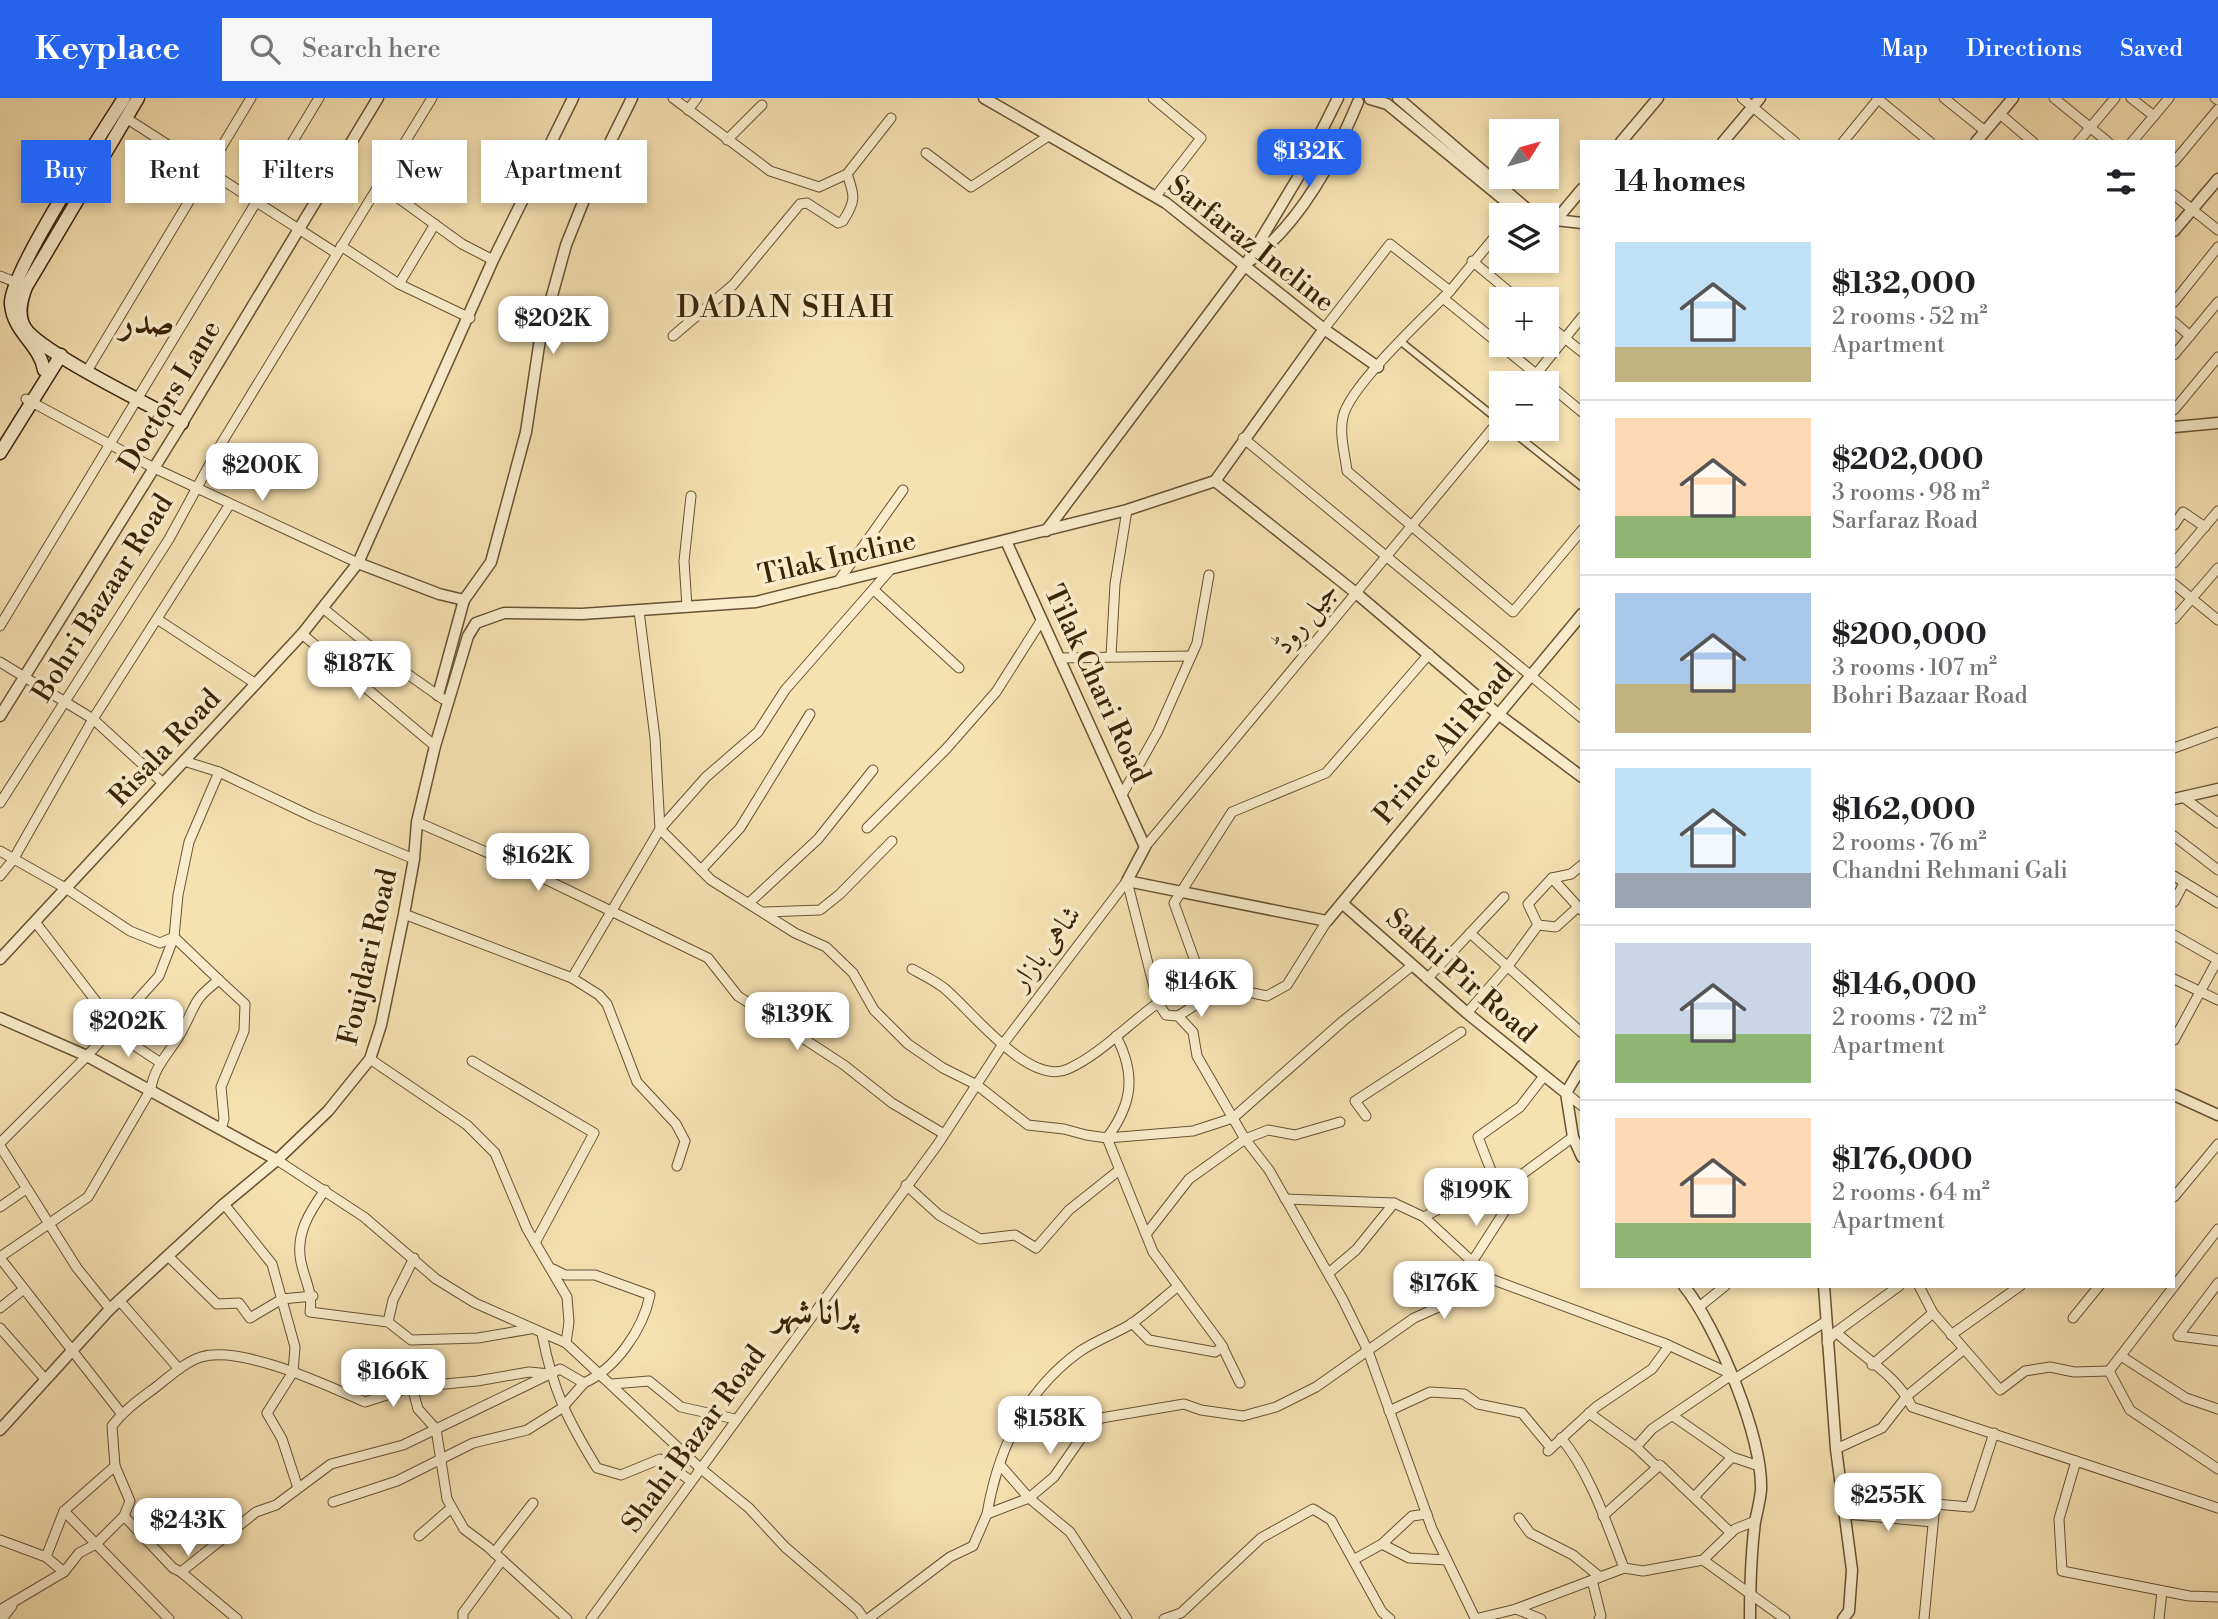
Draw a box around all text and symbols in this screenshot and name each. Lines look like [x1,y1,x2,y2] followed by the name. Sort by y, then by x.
[222,18,712,81] search box
[35,29,180,70] text: Keyplace
[246,30,284,68] icon: search
[302,33,441,65] text: Search here
[1881,34,1928,64] text: Map
[1966,34,2082,64] text: Directions
[2120,34,2183,64] text: Saved
[1489,119,1559,189] north arrow
[1489,119,1559,441] map controls
[1260,130,1358,189] pin: $132K
[1273,138,1345,166] text: $132K
[21,140,111,203] chip: Buy
[125,140,225,203] chip: Rent
[239,140,358,203] chip: Filters
[372,140,467,203] chip: New
[481,140,647,203] chip: Apartment
[1615,163,1746,201] text: 14 homes
[2102,163,2140,201] icon: filters
[1161,168,1341,320] street label: Sarfaraz Incline
[1489,203,1559,273] button: layers
[1832,265,1976,303] text: $132,000
[1671,270,1755,354] icon: home
[1489,287,1559,357] button: +
[676,289,896,327] district label: DADAN SHAH
[504,296,602,356] pin: $202K
[116,301,174,344] district label: صدر
[1832,303,1988,331] text: 2 rooms · 52 m²
[514,305,592,333] text: $202K
[111,314,229,478] street label: Doctors Lane
[1832,331,1945,359] text: Apartment
[1489,371,1559,441] button: −
[1832,441,1983,479] text: $202,000
[213,444,311,503] pin: $200K
[1671,446,1755,530] icon: home
[222,452,302,480] text: $200K
[1832,479,1989,507] text: 3 rooms · 98 m²
[25,488,181,709] street label: Bohri Bazaar Road
[1832,507,1978,535] text: Sarfaraz Road
[755,523,919,593] street label: Tilak Incline
[1266,574,1347,662] street label: جیل روڈ
[1036,579,1158,789] street label: Tilak Chari Road
[1832,616,1987,654] text: $200,000
[1671,621,1755,705] icon: home
[310,642,408,701] pin: $187K
[324,650,394,678] text: $187K
[1832,654,1997,682] text: 3 rooms · 107 m²
[1367,656,1521,832] street label: Prince Ali Road
[102,682,228,814] street label: Risala Road
[1832,682,2028,710] text: Bohri Bazaar Road
[1832,791,1975,829] text: $162,000
[1671,796,1755,880] icon: home
[1832,829,1987,857] text: 2 rooms · 76 m²
[489,834,587,893] pin: $162K
[502,842,574,870] text: $162K
[1832,857,2068,885] text: Chandni Rehmani Gali
[331,865,405,1049] street label: Foujdari Road
[1001,899,1089,1000] street label: شاہی بازار
[1379,901,1543,1051] street label: Sakhi Pir Road
[1152,960,1250,1019] pin: $146K
[1832,966,1977,1004] text: $146,000
[1165,968,1237,996] text: $146K
[1671,971,1755,1055] icon: home
[748,992,846,1052] pin: $139K
[79,1000,177,1059] pin: $202K
[761,1001,833,1029] text: $139K
[1832,1004,1986,1032] text: 2 rooms · 72 m²
[89,1008,167,1036] text: $202K
[1832,1032,1945,1060] text: Apartment
[1832,1141,1973,1179] text: $176,000
[1671,1146,1755,1230] icon: home
[1427,1168,1525,1228] pin: $199K
[1440,1177,1512,1205] text: $199K
[1832,1179,1990,1207] text: 2 rooms · 64 m²
[1832,1207,1945,1235] text: Apartment
[1395,1262,1493,1321] pin: $176K
[1409,1270,1479,1298] text: $176K
[769,1291,861,1335] district label: پرانا شہر
[614,1338,774,1539] street label: Shahi Bazar Road
[344,1350,442,1409] pin: $166K
[357,1358,429,1386] text: $166K
[1001,1396,1099,1456] pin: $158K
[1014,1405,1086,1433] text: $158K
[1839,1474,1937,1533] pin: $255K
[1850,1482,1926,1510] text: $255K
[139,1498,237,1558] pin: $243K
[150,1507,226,1535] text: $243K

